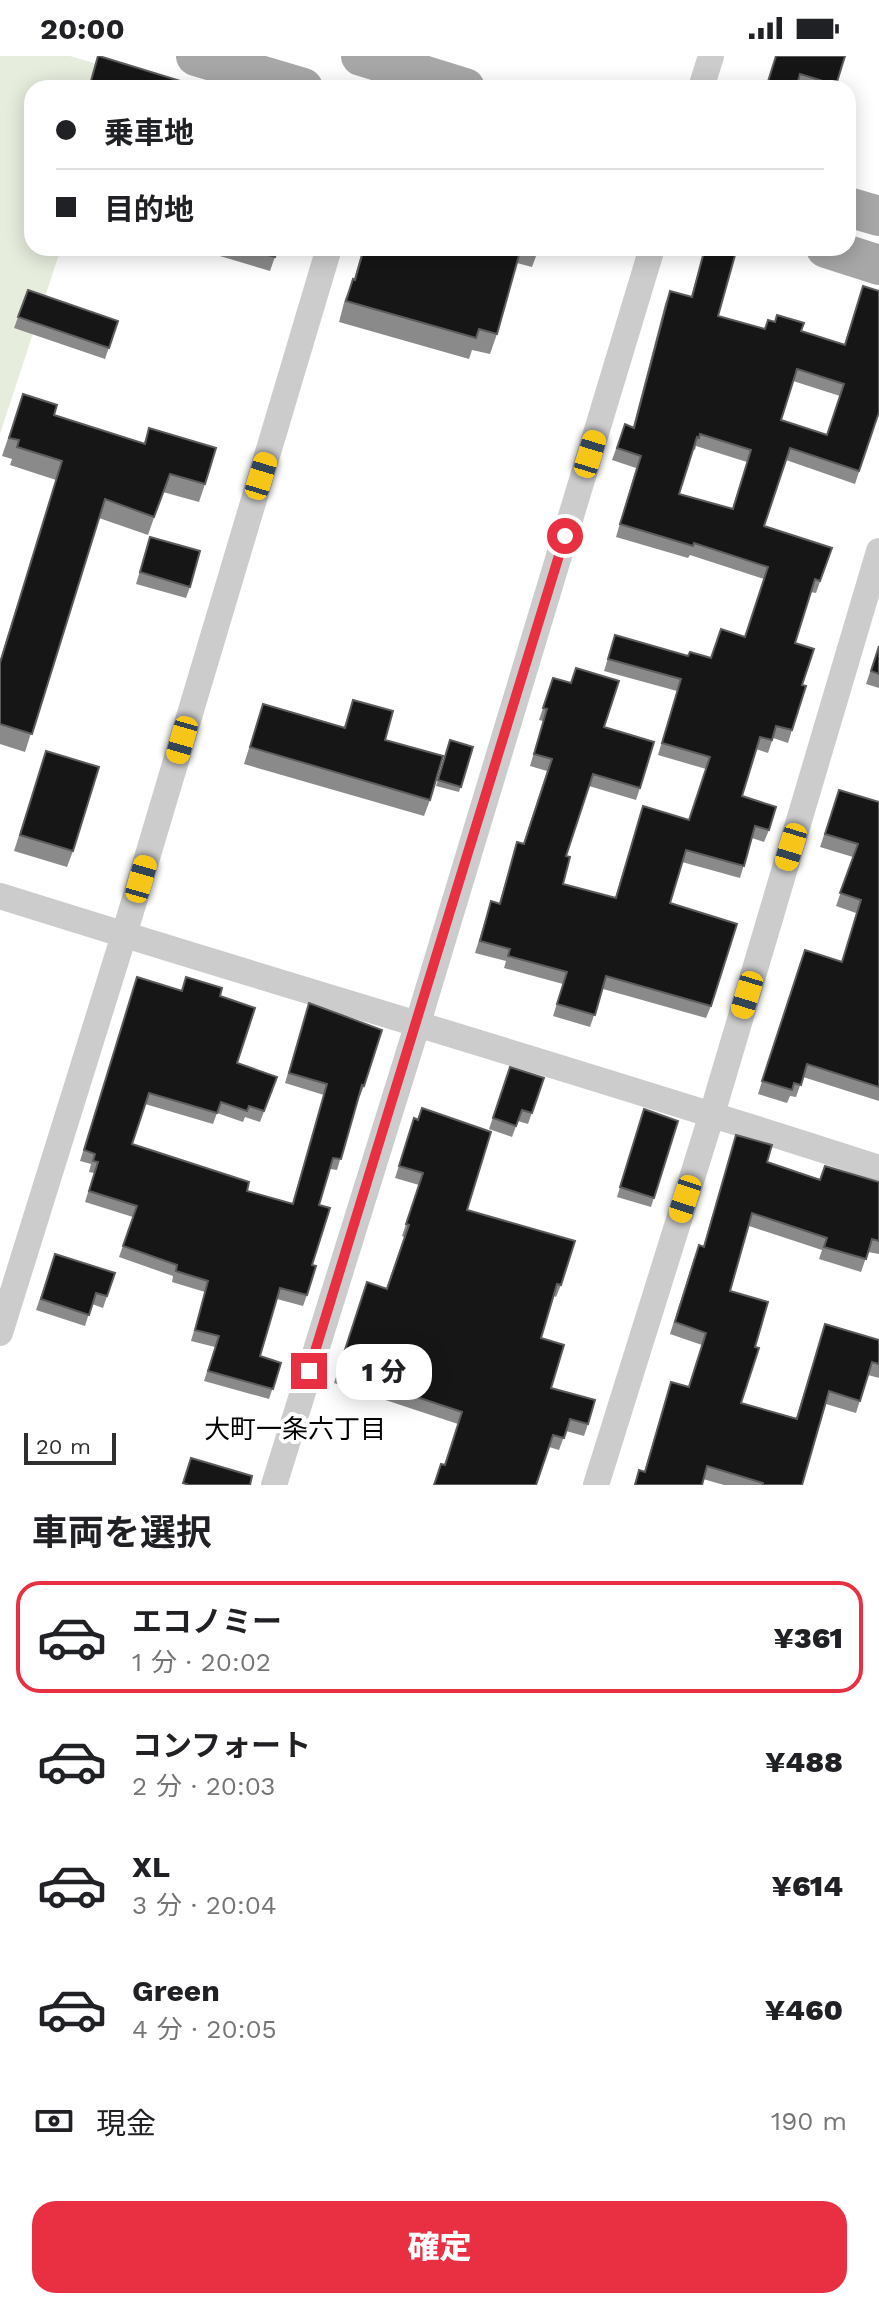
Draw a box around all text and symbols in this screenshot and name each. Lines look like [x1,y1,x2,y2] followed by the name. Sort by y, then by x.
[40,11,125,46] text: 20:00
[104,115,194,150] text: 乗車地
[104,192,194,227] text: 目的地
[572,428,608,480] car
[243,450,279,502] car
[547,518,583,554] route start
[164,714,200,766] car
[773,821,809,873] car
[123,853,159,905] car
[729,969,765,1021] car
[666,1172,704,1226] car
[337,1343,433,1399] callout: 1 分
[291,1353,327,1389] route end
[362,1357,406,1387] text: 1 分
[204,1414,386,1444] district label: 大町一条六丁目
[24,1429,116,1465] scale bar
[36,1434,91,1459] text: 20 m
[32,1512,212,1554] text: 車両を選択
[36,1601,108,1673] icon: car
[132,1604,282,1639] text: エコノミー
[773,1620,843,1655] text: ¥361
[132,1647,271,1677] text: 1 分 · 20:02
[36,1725,108,1797] icon: car
[132,1728,311,1763] text: コンフォート
[765,1744,843,1779] text: ¥488
[132,1771,275,1801] text: 2 分 · 20:03
[36,1849,108,1921] icon: car
[132,1849,170,1884] text: XL
[772,1868,843,1903] text: ¥614
[132,1890,277,1920] text: 3 分 · 20:04
[36,1973,108,2045] icon: car
[132,1973,220,2008] text: Green
[765,1992,843,2027] text: ¥460
[132,2014,277,2044] text: 4 分 · 20:05
[32,2099,76,2143] icon: cash
[96,2106,156,2141] text: 現金
[771,2106,847,2136] text: 190 m
[32,2201,847,2293] button: 確定

